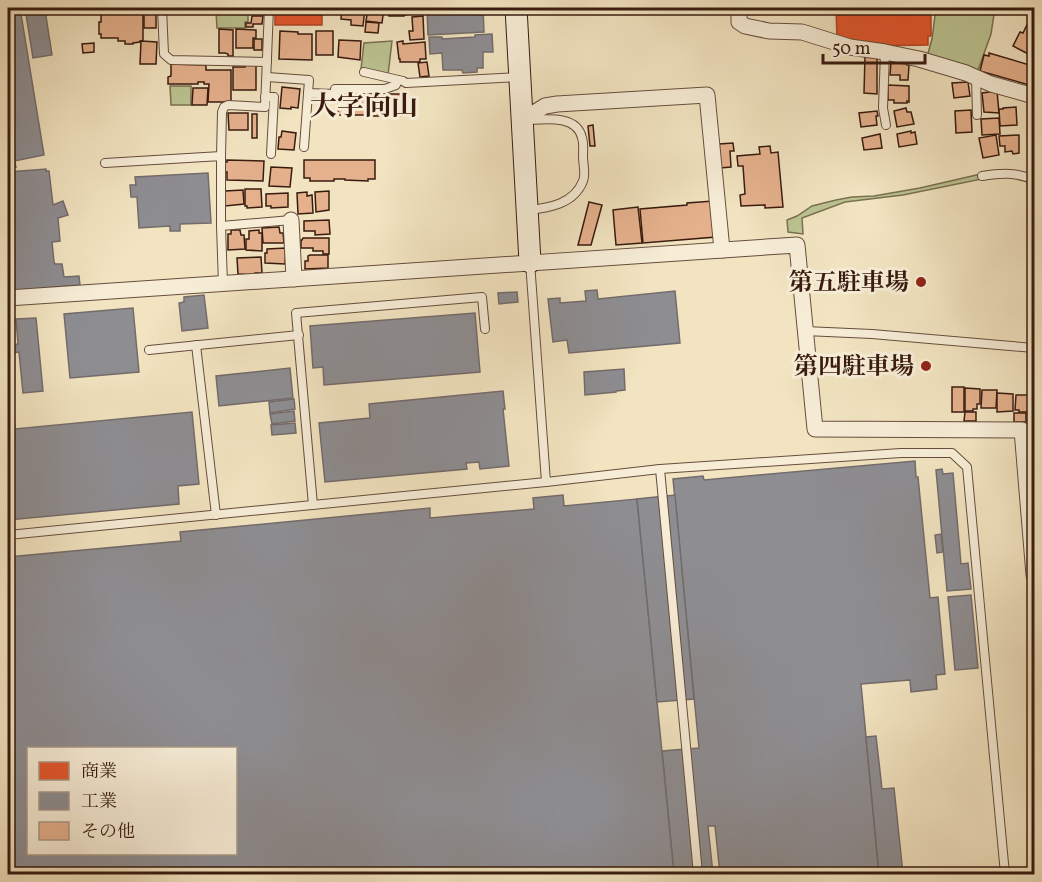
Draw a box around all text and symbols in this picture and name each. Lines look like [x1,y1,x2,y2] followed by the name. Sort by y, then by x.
[823,27,925,65] scale bar
[832,37,871,62] text: 50 m
[310,89,418,127] district label: 大字向山
[789,267,909,301] place label: 第五駐車場
[914,275,928,289] marker: 第五駐車場
[794,351,914,385] place label: 第四駐車場
[919,359,933,373] marker: 第四駐車場
[27,747,237,855] legend
[81,760,117,785] text: 商業
[81,790,117,815] text: 工業
[81,820,135,845] text: その他

